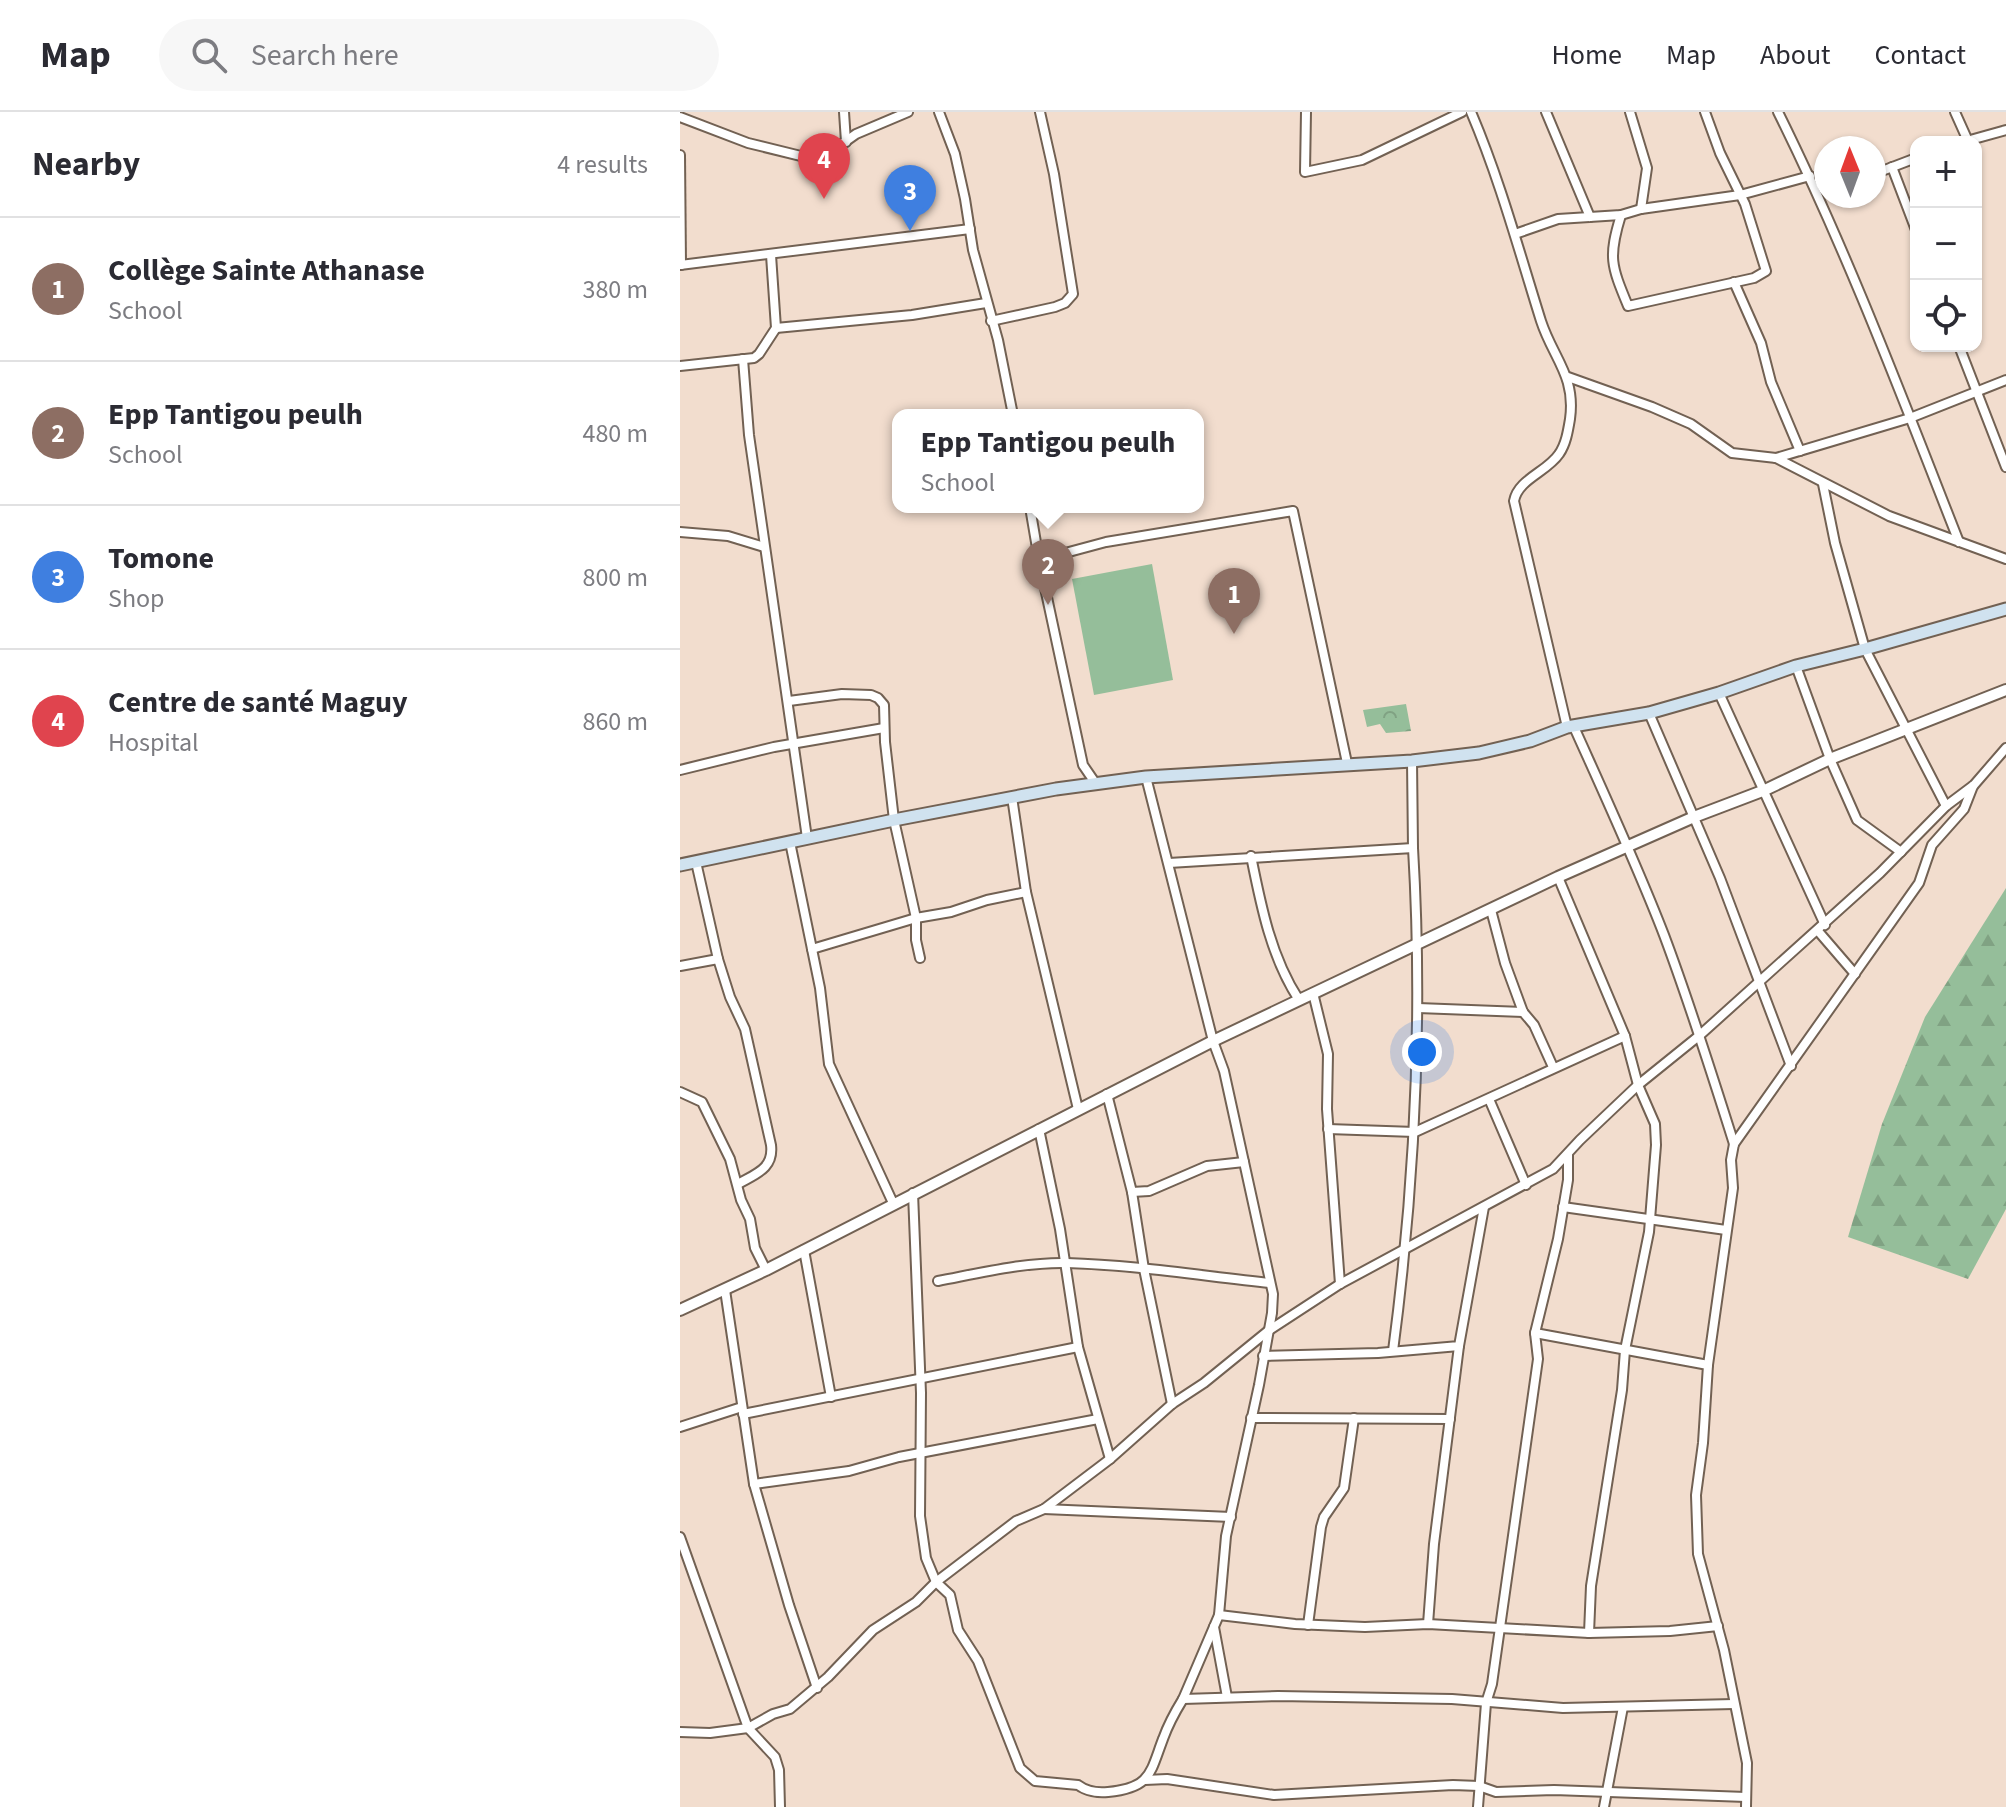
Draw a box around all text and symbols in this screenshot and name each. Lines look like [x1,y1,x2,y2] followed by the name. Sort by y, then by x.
[159,19,719,91] search box
[40,28,111,82] text: Map
[187,33,231,77] icon: search
[251,34,399,77] text: Search here
[1551,35,1622,75] text: Home
[1666,35,1716,75] text: Map
[1760,35,1831,75] text: About
[1875,35,1966,75] text: Contact
[798,133,850,199] pin: 4
[1814,136,1886,208] north arrow
[1910,136,1982,352] map controls
[1910,136,1982,208] button: +
[32,140,140,189] text: Nearby
[557,146,648,183] text: 4 results
[884,165,936,231] pin: 3
[1910,208,1982,280] button: −
[108,249,425,292] text: Collège Sainte Athanase
[51,271,65,308] text: 1
[582,271,648,308] text: 380 m
[1910,280,1982,352] button: locate
[108,292,183,329] text: School
[108,393,363,436] text: Epp Tantigou peulh
[892,409,1204,513] popup
[51,415,65,452] text: 2
[582,415,648,452] text: 480 m
[921,421,1175,464] text: Epp Tantigou peulh
[108,436,183,473] text: School
[921,464,995,501] text: School
[108,537,214,580] text: Tomone
[1022,539,1074,605] pin: 2
[51,559,65,596] text: 3
[582,559,648,596] text: 800 m
[1208,568,1260,634] pin: 1
[108,580,165,617] text: Shop
[108,681,408,724] text: Centre de santé Maguy
[51,703,65,740] text: 4
[582,703,648,740] text: 860 m
[108,724,199,761] text: Hospital
[1402,1032,1442,1072] your location

